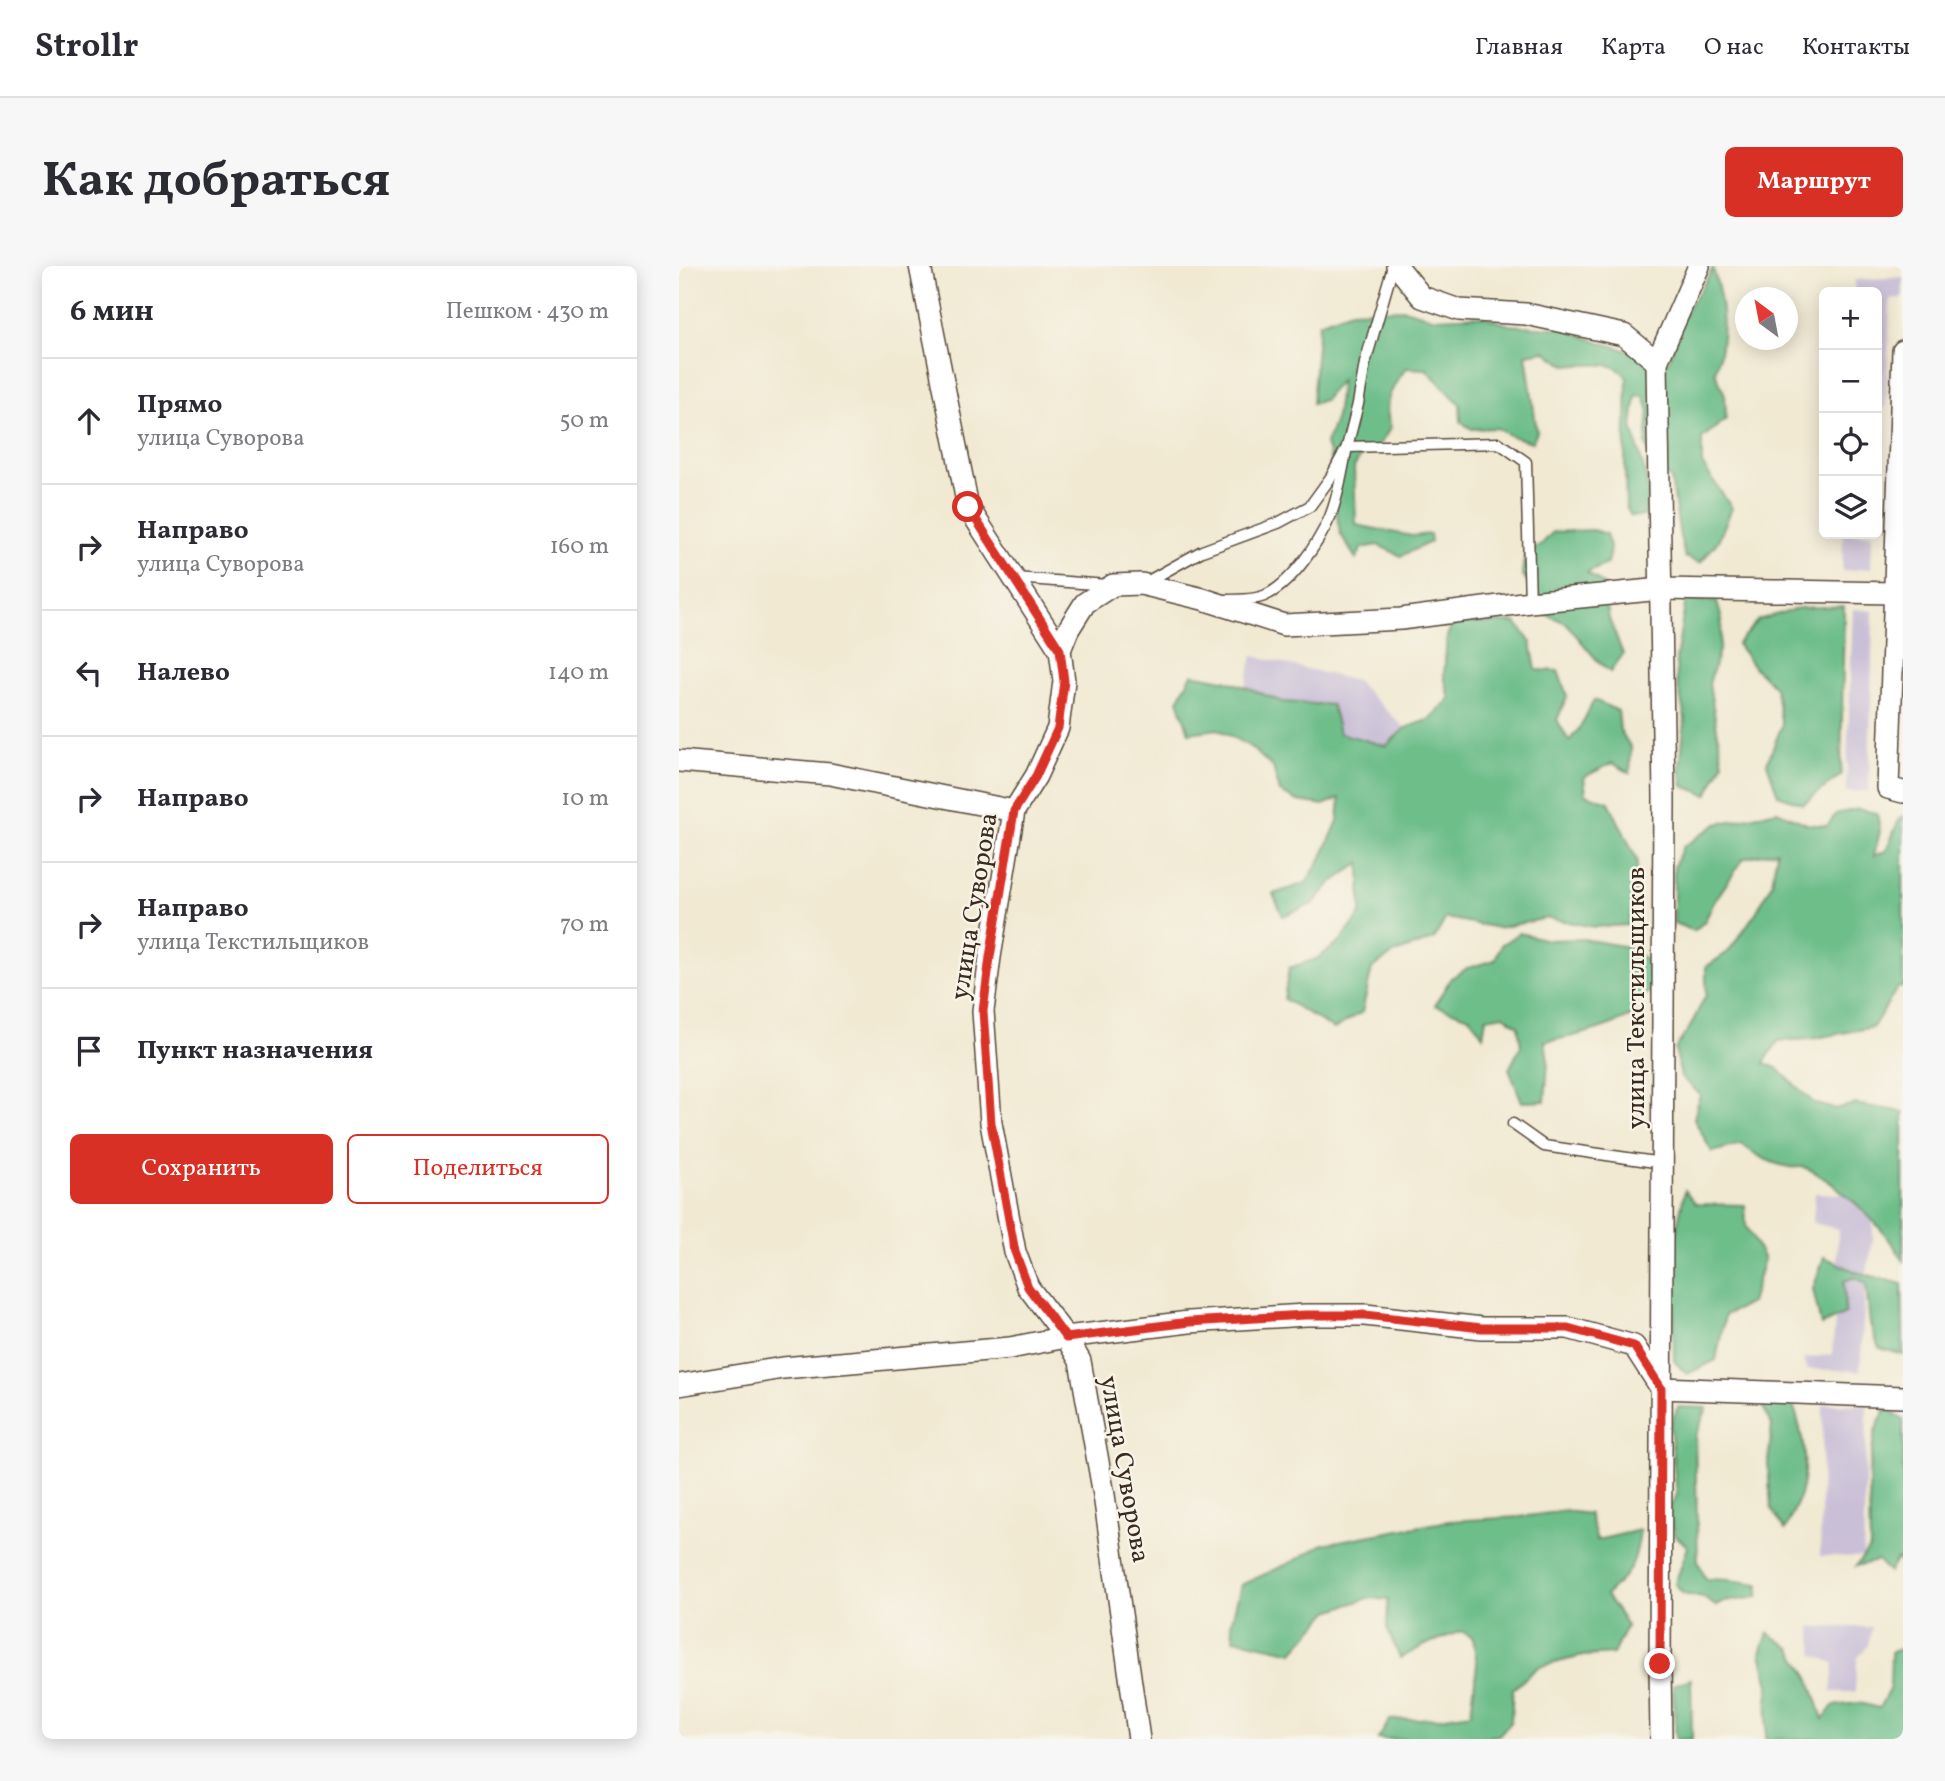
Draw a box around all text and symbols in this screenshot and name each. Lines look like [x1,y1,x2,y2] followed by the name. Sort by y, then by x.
[35,25,138,71] text: Strollr
[1475,31,1563,65] text: Главная
[1601,31,1666,65] text: Карта
[1704,31,1764,65] text: О нас
[1802,31,1910,65] text: Контакты
[1725,147,1903,217] button: Маршрут
[42,148,390,217] text: Как добраться
[1735,287,1798,350] north arrow
[1819,287,1882,539] map controls
[1819,287,1882,350] button: +
[70,291,154,333] text: 6 мин
[446,296,609,328] text: Пешком · 430 m
[1819,350,1882,413] button: −
[137,387,222,423] text: Прямо
[70,402,108,440] icon: ahead
[560,405,609,437] text: 50 m
[1819,413,1882,476] button: locate
[137,423,305,455] text: улица Суворова
[1819,476,1882,539] button: layers
[952,491,983,522] route start
[137,513,249,549] text: Направо
[70,528,108,566] icon: right
[550,531,609,563] text: 160 m
[137,549,305,581] text: улица Суворова
[70,654,108,692] icon: left
[137,655,230,691] text: Налево
[548,657,609,689] text: 140 m
[70,780,108,818] icon: right
[137,781,249,817] text: Направо
[561,783,609,815] text: 10 m
[942,810,1008,1003] street label: улица Суворова
[1619,867,1655,1129] street label: улица Текстильщиков
[137,891,249,927] text: Направо
[70,906,108,944] icon: right
[560,909,609,941] text: 70 m
[137,927,369,959] text: улица Текстильщиков
[70,1032,108,1070] icon: arrive
[137,1033,373,1069] text: Пункт назначения
[70,1134,333,1204] button: Сохранить
[347,1134,609,1204] button: Поделиться
[1090,1373,1158,1566] street label: улица Суворова
[1644,1648,1675,1679] route end

